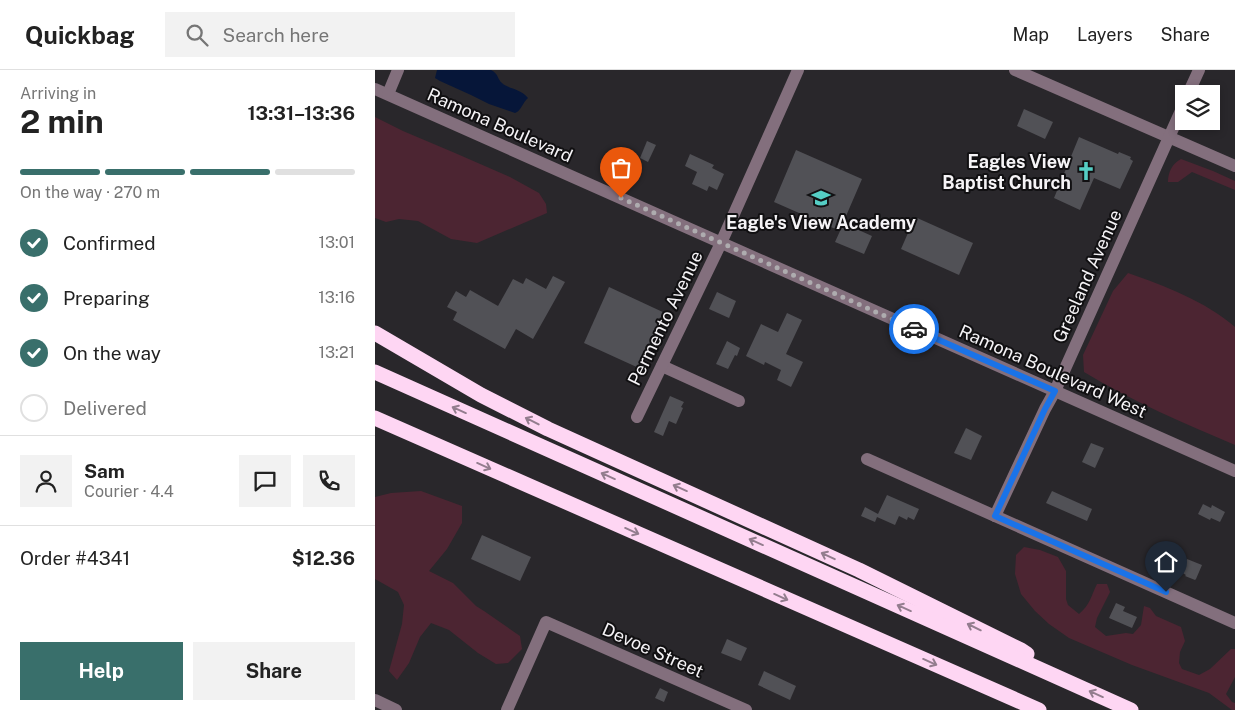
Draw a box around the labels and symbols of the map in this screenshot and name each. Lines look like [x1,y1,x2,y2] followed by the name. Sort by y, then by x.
[424,84,576,166] street label: Ramona Boulevard
[600,147,642,198] pin
[942,151,1071,193] place label: Eagles View Baptist Church
[1075,160,1097,182] church icon: Eagles View Baptist Church
[810,187,832,209] school or university icon: Eagle's View Academy
[1048,206,1126,346] street label: Greeland Avenue
[726,212,916,233] place label: Eagle's View Academy
[623,247,707,389] street label: Permento Avenue
[889,304,939,354] courier
[956,320,1150,422] street label: Ramona Boulevard West
[452,404,467,414] one-way arrow
[525,416,540,425] one-way arrow
[476,461,491,471] one-way arrow
[601,470,616,480] one-way arrow
[673,483,688,493] one-way arrow
[624,527,639,537] one-way arrow
[749,537,764,546] one-way arrow
[1145,541,1187,592] pin
[821,551,836,560] one-way arrow
[773,592,788,602] one-way arrow
[897,603,912,613] one-way arrow
[599,618,707,682] street label: Devoe Street
[967,622,982,631] one-way arrow
[922,658,937,668] one-way arrow
[1089,689,1104,699] one-way arrow

